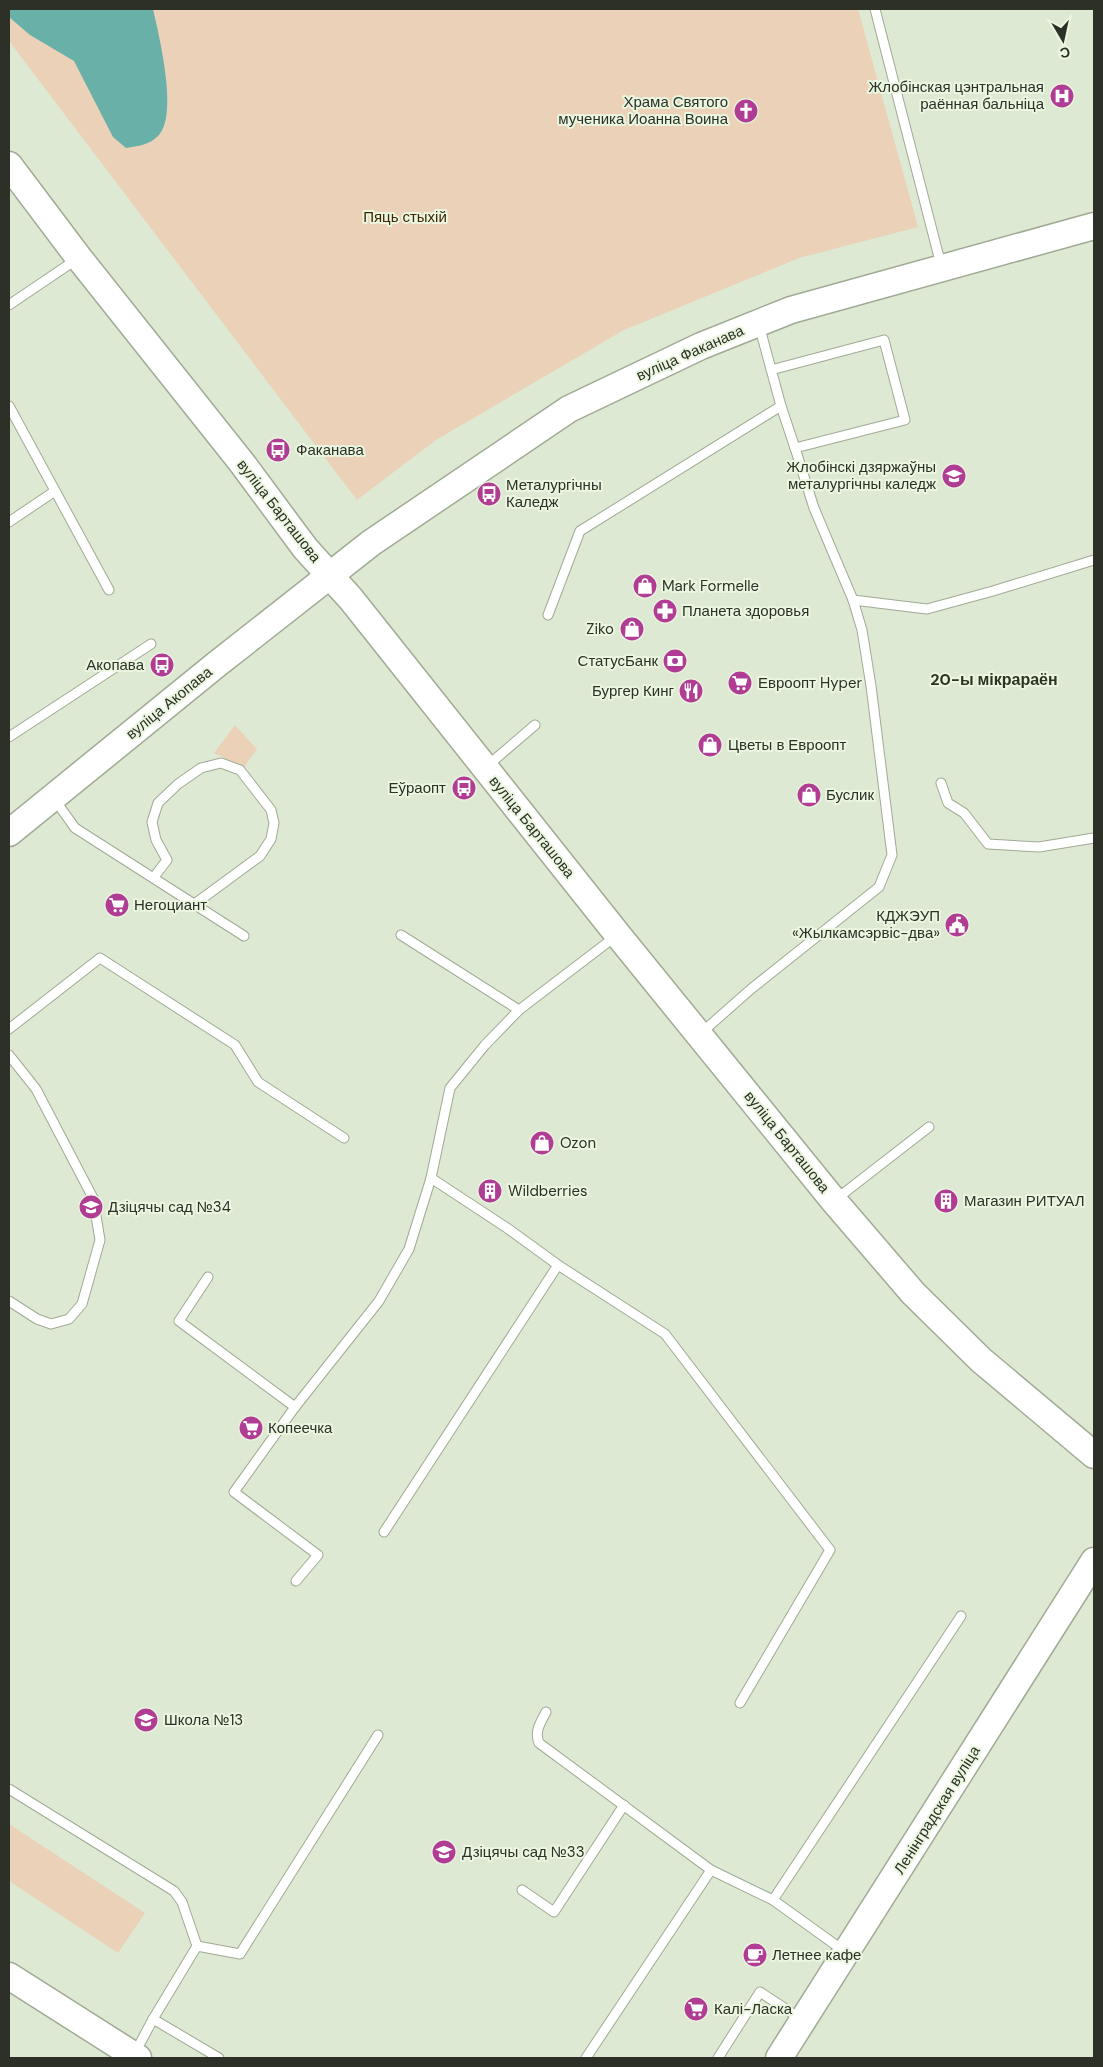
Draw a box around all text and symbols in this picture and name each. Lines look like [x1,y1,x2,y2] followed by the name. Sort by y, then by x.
[1038,15,1088,65] north arrow
[1059,43,1071,63] text: С
[868,77,1045,114] place label: Жлобінская цэнтральная раённая бальніца
[1049,83,1075,109] hospital icon: Жлобінская цэнтральная раённая бальніца
[558,92,729,129] place label: Храма Святого мученика Иоанна Воина
[733,98,759,124] church icon: Храма Святого мученика Иоанна Воина
[363,207,447,227] park label: Пяць стыхій
[633,320,747,386] street label: вуліца Факанава
[265,437,291,463] bus stop icon: Факанава
[296,440,364,460] place label: Факанава
[232,455,326,567] street label: вуліца Барташова
[786,457,936,494] place label: Жлобінскі дзяржаўны металургічны каледж
[941,463,967,489] school or university icon: Жлобінскі дзяржаўны металургічны каледж
[506,475,602,512] place label: Металургічны Каледж
[476,481,502,507] bus stop icon: Металургічны Каледж
[632,573,658,599] shop icon: Mark Formelle
[662,576,759,596] place label: Mark Formelle
[652,598,678,624] pharmacy icon: Планета здоровья
[682,601,809,621] place label: Планета здоровья
[619,616,645,642] shop icon: Ziko
[586,619,614,639] place label: Ziko
[662,648,688,674] bank icon: СтатусБанк
[578,651,658,671] place label: СтатусБанк
[149,652,175,678] bus stop icon: Акопава
[86,655,145,675] place label: Акопава
[122,662,217,744] street label: вуліца Акопава
[930,669,1058,690] district label: 20-ы мікрараён
[727,670,753,696] supermarket icon: Евроопт Hyper
[758,673,862,693] place label: Евроопт Hyper
[678,678,704,704] restaurant icon: Бургер Кинг
[592,681,675,701] place label: Бургер Кинг
[697,732,723,758] shop icon: Цветы в Евроопт
[728,735,846,755] place label: Цветы в Евроопт
[485,772,580,883] street label: вуліца Барташова
[451,775,477,801] bus stop icon: Еўраопт
[388,778,446,798] place label: Еўраопт
[796,782,822,808] shop icon: Буслик
[826,785,874,805] place label: Буслик
[104,892,130,918] supermarket icon: Негоциант
[134,895,207,915] place label: Негоциант
[792,906,940,943] place label: КДЖЭУП «Жылкамсэрвіс-два»
[944,912,970,938] public building icon: КДЖЭУП «Жылкамсэрвіс-два»
[740,1087,835,1198] street label: вуліца Барташова
[529,1130,555,1156] shop icon: Ozon
[560,1133,596,1153] place label: Ozon
[477,1178,503,1204] building icon: Wildberries
[508,1181,588,1201] place label: Wildberries
[933,1188,959,1214] building icon: Магазин РИТУАЛ
[964,1191,1085,1211] place label: Магазин РИТУАЛ
[78,1194,104,1220] school or university icon: Дзіцячы сад №34
[108,1197,231,1217] place label: Дзіцячы сад №34
[238,1415,264,1441] supermarket icon: Копеечка
[268,1418,333,1438] place label: Копеечка
[133,1707,159,1733] school or university icon: Школа №13
[164,1710,243,1730] place label: Школа №13
[889,1742,985,1878] street label: Ленінградская вуліца
[431,1839,457,1865] school or university icon: Дзіцячы сад №33
[462,1842,585,1862] place label: Дзіцячы сад №33
[742,1942,768,1968] cafe icon: Летнее кафе
[772,1945,861,1965] place label: Летнее кафе
[683,1996,709,2022] supermarket icon: Калі-Ласка
[714,1999,793,2019] place label: Калі-Ласка

